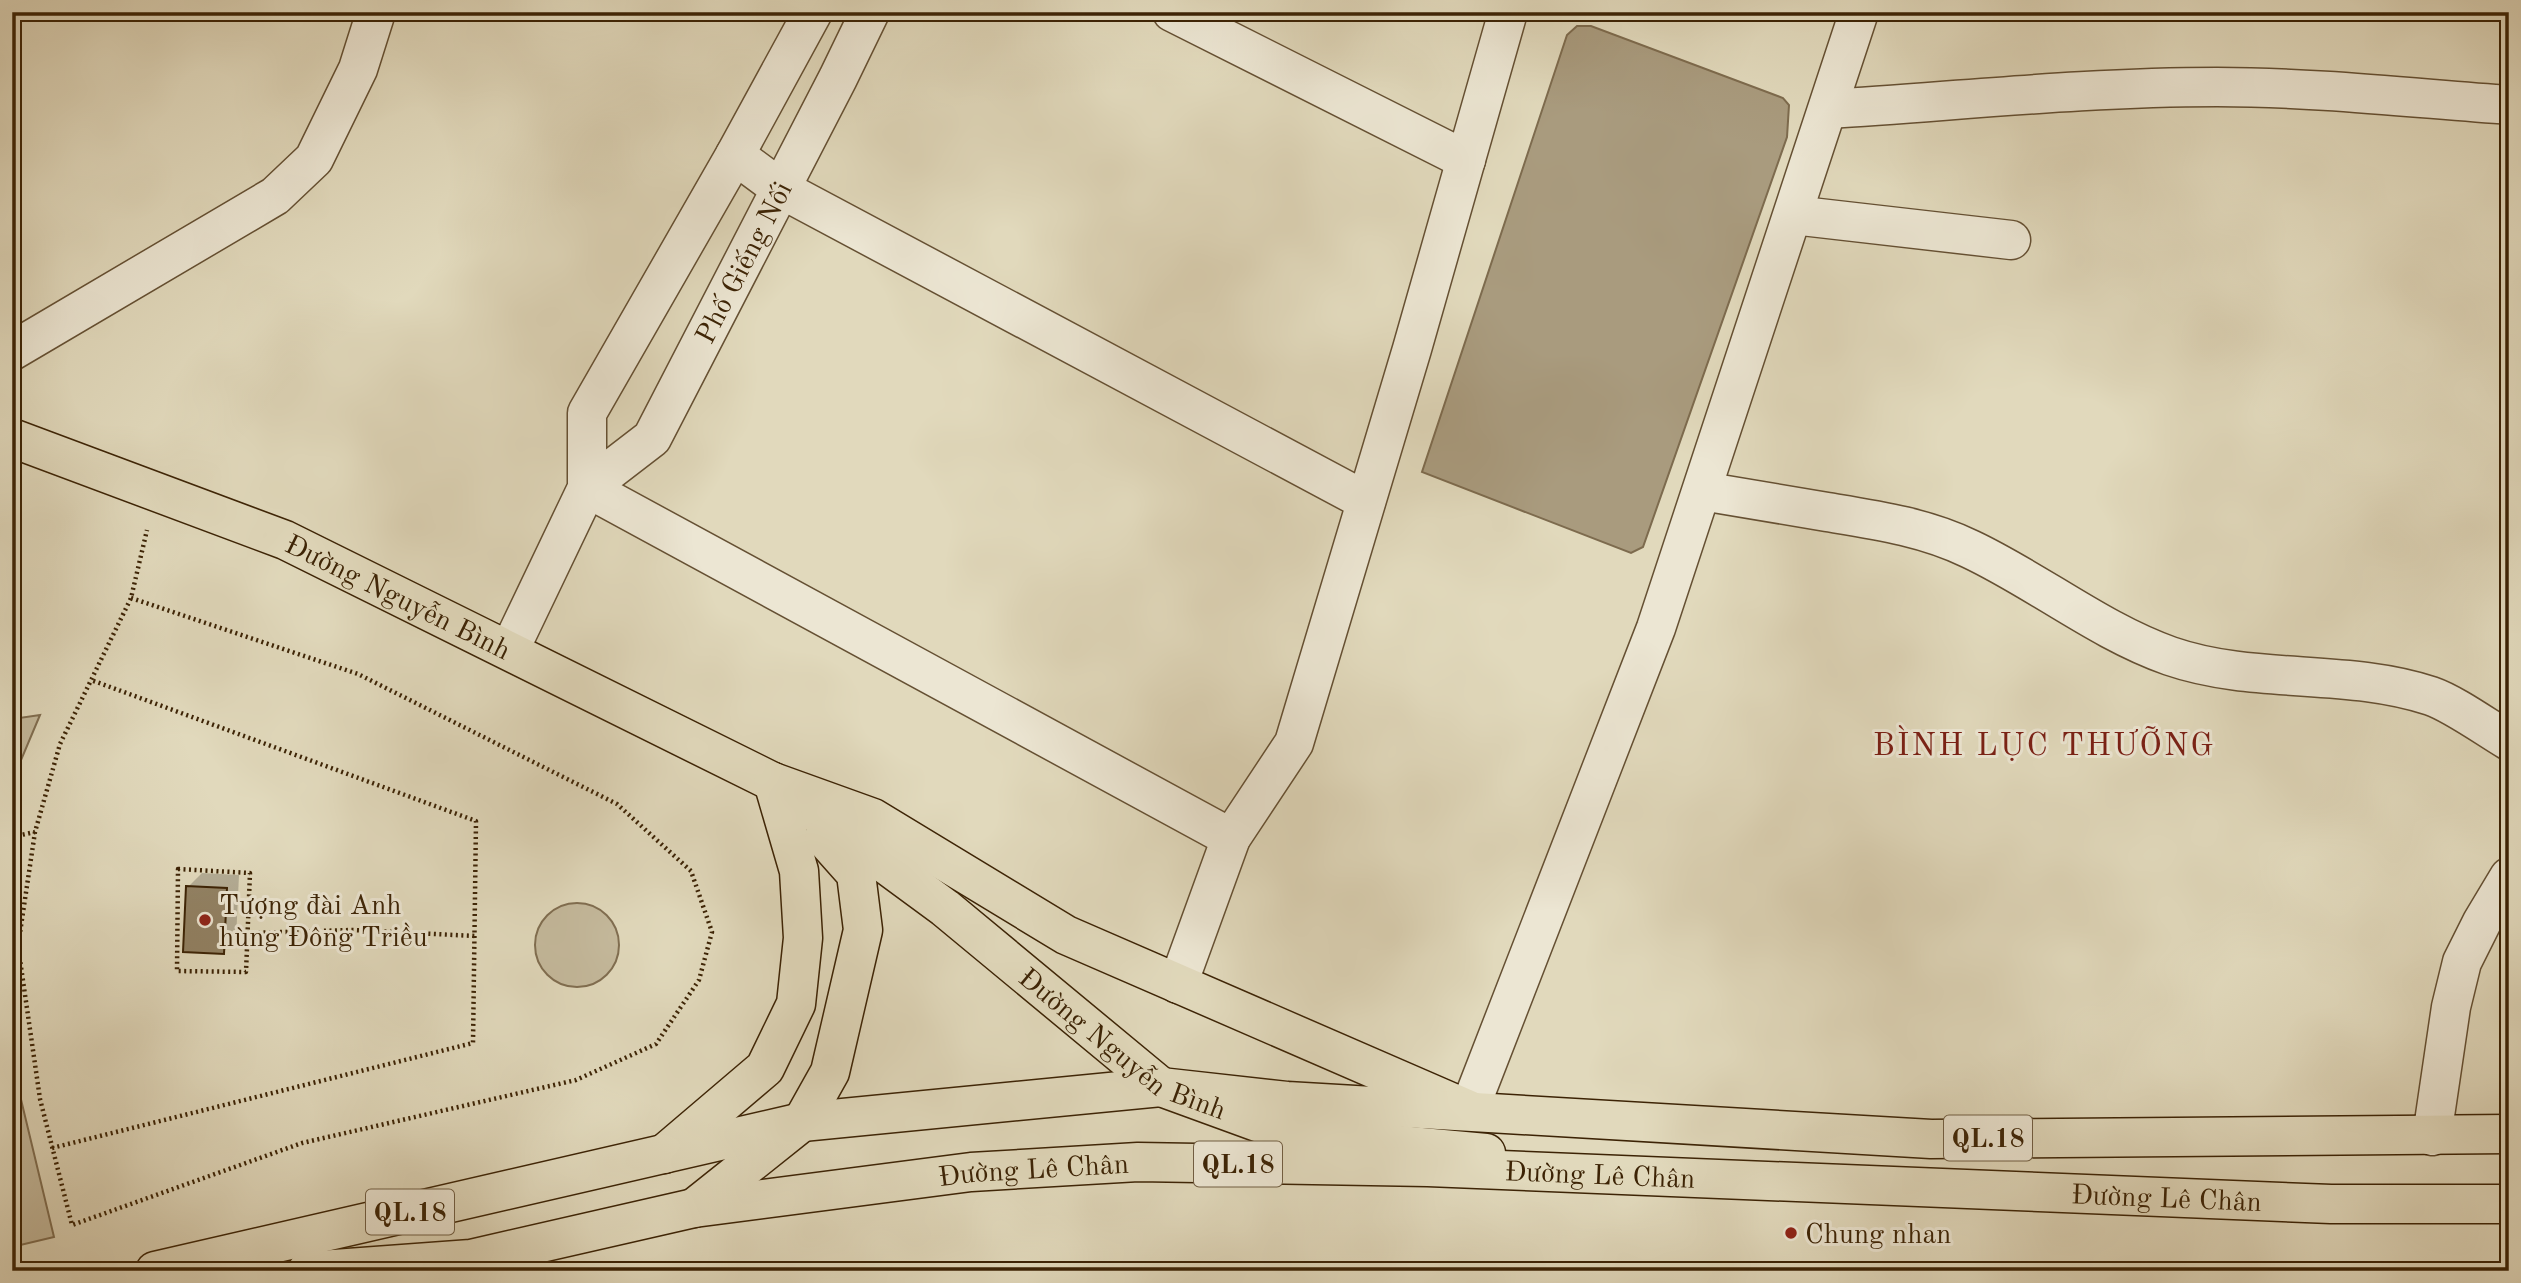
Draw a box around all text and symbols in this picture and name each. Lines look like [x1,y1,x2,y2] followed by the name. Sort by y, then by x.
[692,178,799,349] street label: Phố Giếng Nối
[280,531,514,666] street label: Đường Nguyễn Bình
[1873,725,2215,763] district label: BÌNH LỤC THƯỠNG
[219,893,428,953] place label: Tượng đài Anh hùng Đông Triều
[197,912,213,928] marker: Tượng đài Anh hùng Đông Triều
[1012,964,1229,1126] street label: Đường Nguyễn Bình
[1944,1116,2032,1161] road number: QL.18
[1194,1142,1282,1186] road number: QL.18
[937,1152,1130,1193] street label: Đường Lê Chân
[1504,1159,1696,1195] street label: Đường Lê Chân
[2070,1182,2262,1218] street label: Đường Lê Chân
[366,1190,454,1234] road number: QL.18
[1805,1222,1951,1250] place label: Chung nhan
[1783,1225,1799,1241] marker: Chung nhan

